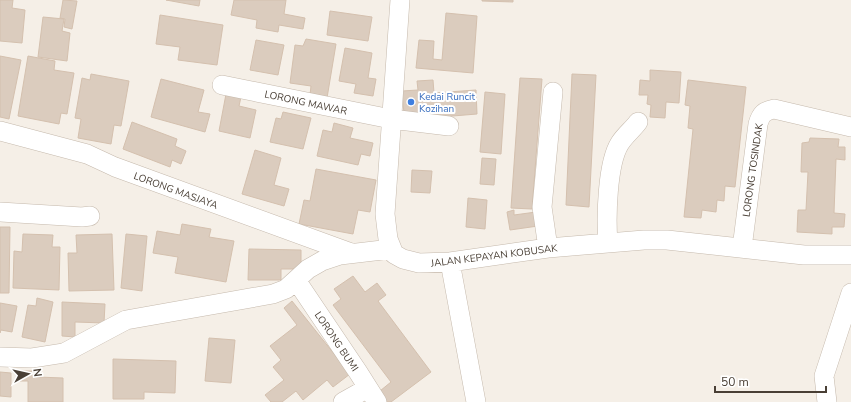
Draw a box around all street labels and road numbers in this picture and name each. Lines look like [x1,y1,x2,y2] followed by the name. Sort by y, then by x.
[263,87,349,119] street label: LORONG MAWAR
[739,122,767,218] street label: LORONG TOSINDAK
[132,169,220,213] street label: LORONG MASJAYA
[429,241,559,271] street label: JALAN KEPAYAN KOBUSAK
[311,309,361,374] street label: LORONG BUMI

